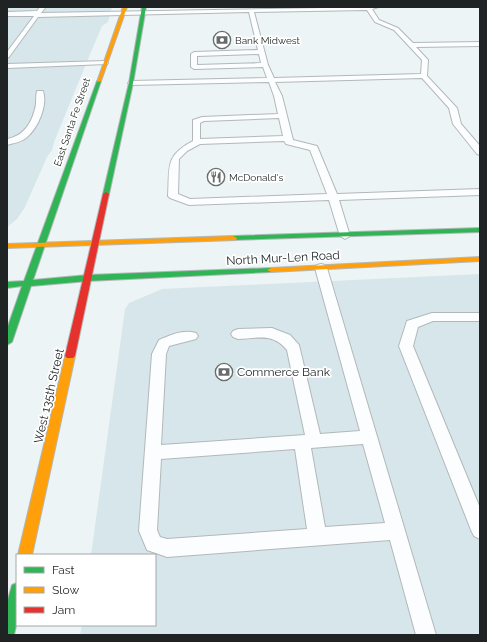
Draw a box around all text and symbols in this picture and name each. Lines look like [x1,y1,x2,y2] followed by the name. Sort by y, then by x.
[212,30,232,50] bank icon: Bank Midwest
[235,35,301,46] place label: Bank Midwest
[52,76,92,168] street label: East Santa Fe Street
[206,167,226,187] restaurant icon: McDonald's
[229,172,283,183] place label: McDonald's
[226,248,340,268] street label: North Mur-Len Road
[31,347,67,445] street label: West 135th Street
[214,362,234,382] bank icon: Commerce Bank
[237,365,331,379] place label: Commerce Bank
[16,554,156,626] legend
[52,563,75,577] text: Fast
[52,583,79,597] text: Slow
[52,603,75,617] text: Jam

